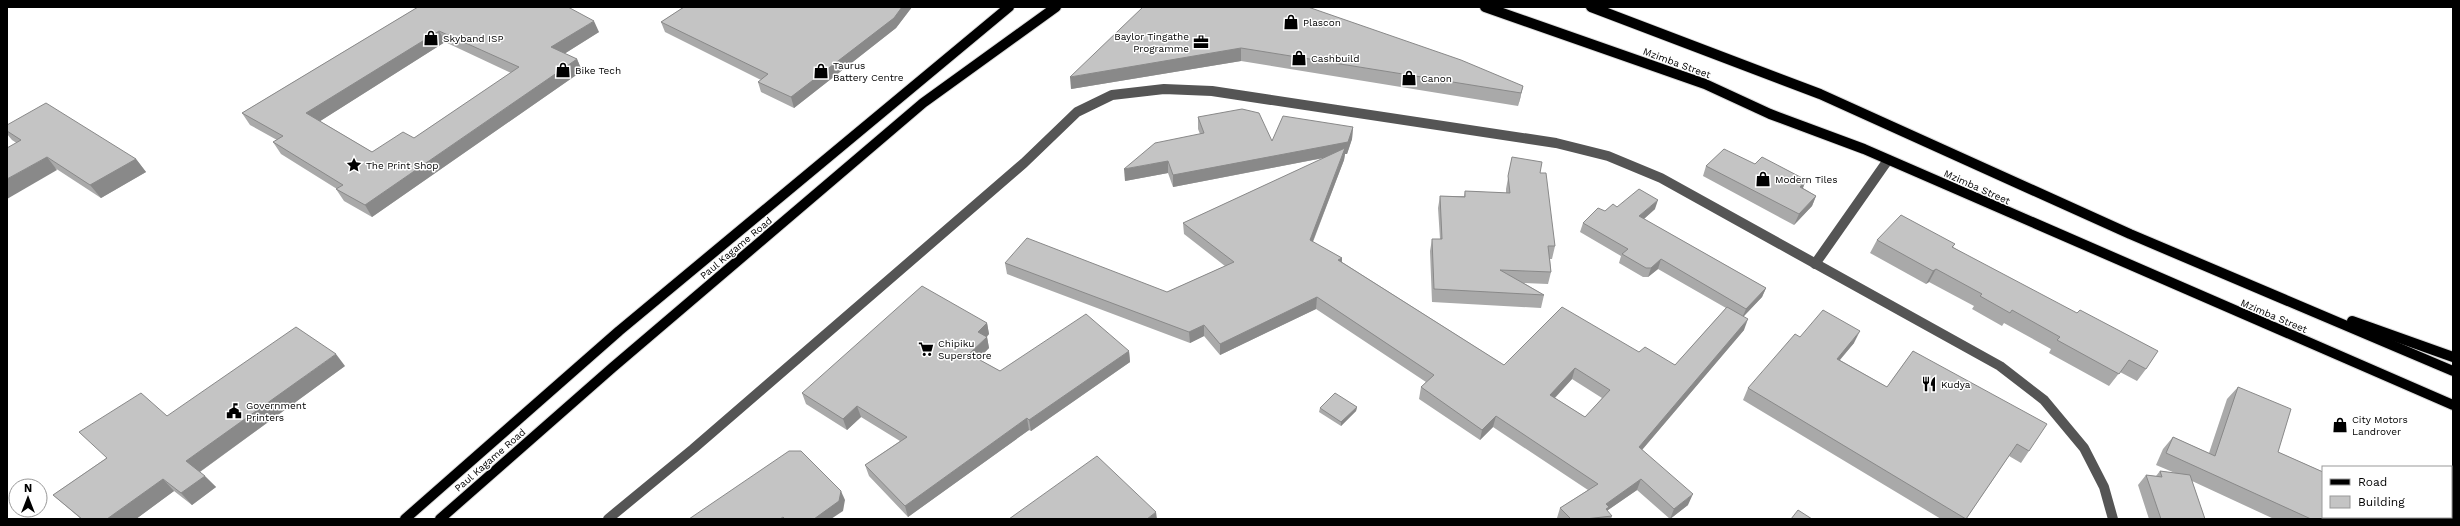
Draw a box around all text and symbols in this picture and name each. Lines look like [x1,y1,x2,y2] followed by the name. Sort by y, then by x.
[1282,13,1300,31] shop icon: Plascon
[1303,17,1341,28] place label: Plascon
[422,29,440,47] shop icon: Skyband ISP
[1114,31,1189,54] place label: Baylor Tingathe Programme
[443,33,504,44] place label: Skyband ISP
[1192,33,1210,51] office icon: Baylor Tingathe Programme
[1642,46,1713,81] street label: Mzimba Street
[1290,49,1308,67] shop icon: Cashbuild
[1311,53,1359,64] place label: Cashbuild
[833,60,904,83] place label: Taurus Battery Centre
[554,61,572,79] shop icon: Bike Tech
[812,62,830,80] shop icon: Taurus Battery Centre
[575,65,621,76] place label: Bike Tech
[1400,69,1418,87] shop icon: Canon
[1421,73,1452,84] place label: Canon
[345,156,363,174] place icon: The Print Shop
[366,160,439,171] place label: The Print Shop
[1942,167,2012,207] street label: Mzimba Street
[1754,170,1772,188] shop icon: Modern Tiles
[1775,174,1838,185] place label: Modern Tiles
[698,215,774,281] street label: Paul Kagame Road
[2239,297,2310,335] street label: Mzimba Street
[938,338,992,361] place label: Chipiku Superstore
[917,340,935,358] supermarket icon: Chipiku Superstore
[1920,375,1938,393] restaurant icon: Kudya
[1941,379,1971,390] place label: Kudya
[246,400,307,423] place label: Government Printers
[225,402,243,420] public building icon: Government Printers
[2352,414,2408,437] place label: City Motors Landrover
[2331,416,2349,434] shop icon: City Motors Landrover
[452,426,528,494] street label: Paul Kagame Road
[2322,466,2452,518] legend
[2358,475,2387,489] text: Road
[8,478,48,518] north arrow
[24,482,32,495] text: N
[2358,495,2405,509] text: Building

